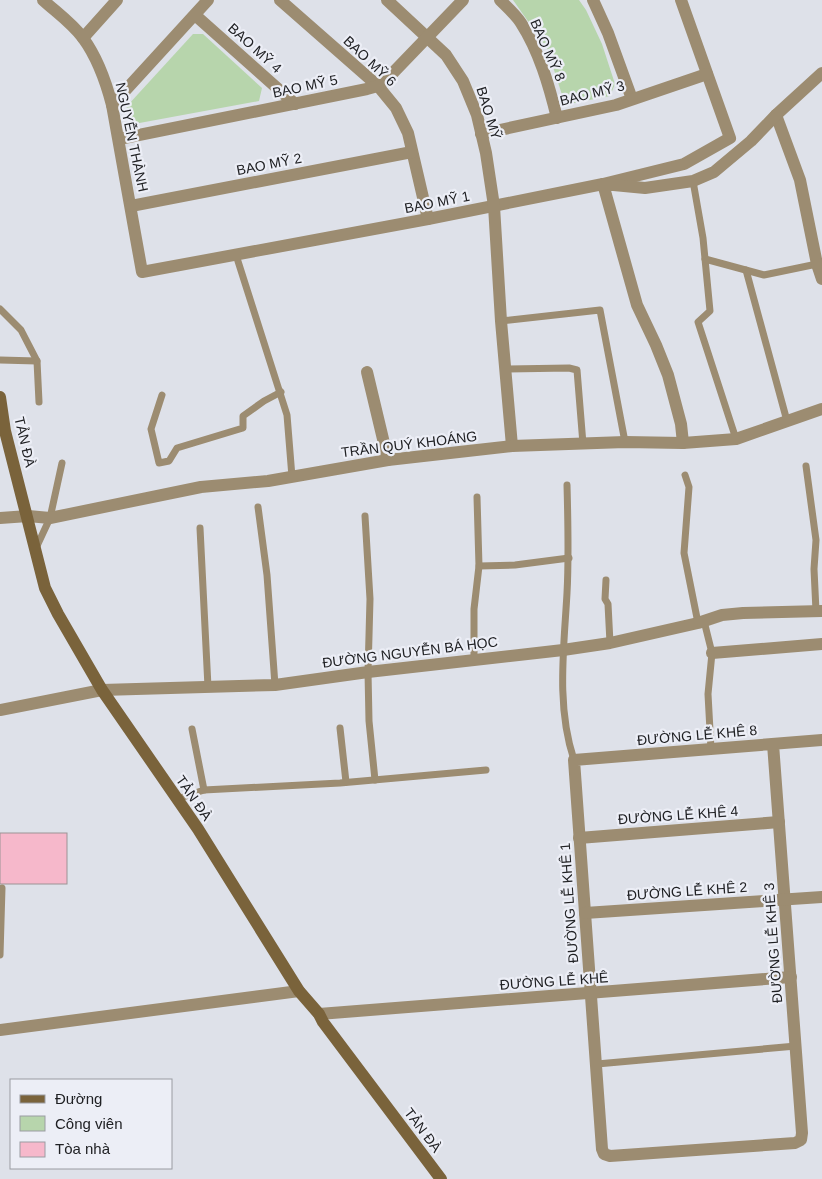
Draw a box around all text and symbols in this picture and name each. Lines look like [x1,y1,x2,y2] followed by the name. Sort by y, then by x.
[527,17,569,84] street label: BAO MỸ 8
[225,20,285,76] street label: BAO MỸ 4
[340,33,400,90] street label: BAO MỸ 6
[271,71,339,101] street label: BAO MỸ 5
[558,77,626,109] street label: BAO MỸ 3
[113,81,151,193] street label: NGUYỄN THÀNH
[473,85,505,142] street label: BAO MỸ
[235,150,303,178] street label: BAO MỸ 2
[403,188,471,216] street label: BAO MỸ 1
[11,415,39,469] street label: TẢN ĐÀ
[340,428,478,460] street label: TRẦN QUÝ KHOÁNG
[321,633,499,671] street label: ĐƯỜNG NGUYỄN BÁ HỌC
[636,722,758,748] street label: ĐƯỜNG LỄ KHÊ 8
[173,772,216,824] street label: TẢN ĐÀ
[617,803,739,827] street label: ĐƯỜNG LỄ KHÊ 4
[557,842,581,964] street label: ĐƯỜNG LỄ KHÊ 1
[626,879,748,903] street label: ĐƯỜNG LỄ KHÊ 2
[761,882,785,1004] street label: ĐƯỜNG LỄ KHÊ 3
[499,969,609,993] street label: ĐƯỜNG LỄ KHÊ
[10,1079,172,1169] legend
[55,1090,102,1107] text: Đường
[401,1105,445,1156] street label: TẢN ĐÀ
[55,1115,123,1132] text: Công viên
[55,1140,111,1157] text: Tòa nhà

